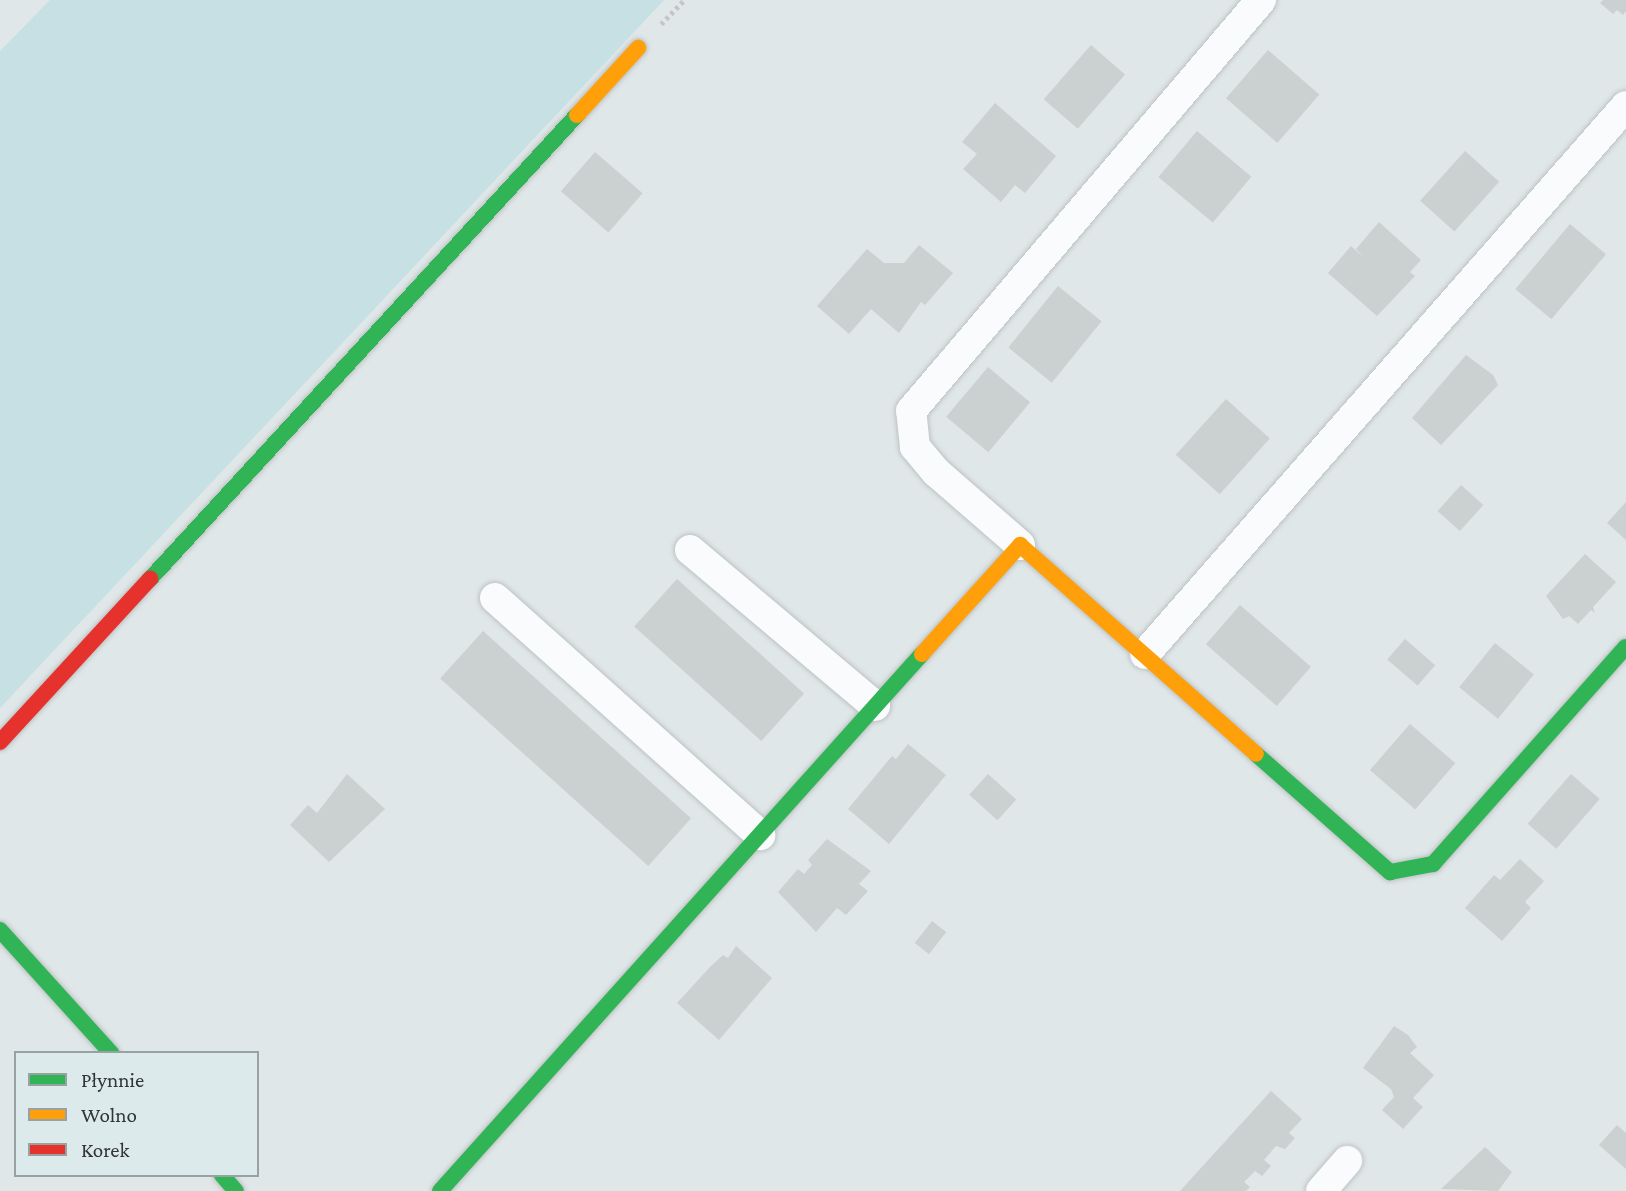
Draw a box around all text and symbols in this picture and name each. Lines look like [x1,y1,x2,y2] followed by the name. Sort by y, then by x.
[14,1051,259,1177] legend
[81,1068,144,1092] text: Płynnie
[81,1103,137,1127] text: Wolno
[81,1138,130,1162] text: Korek

